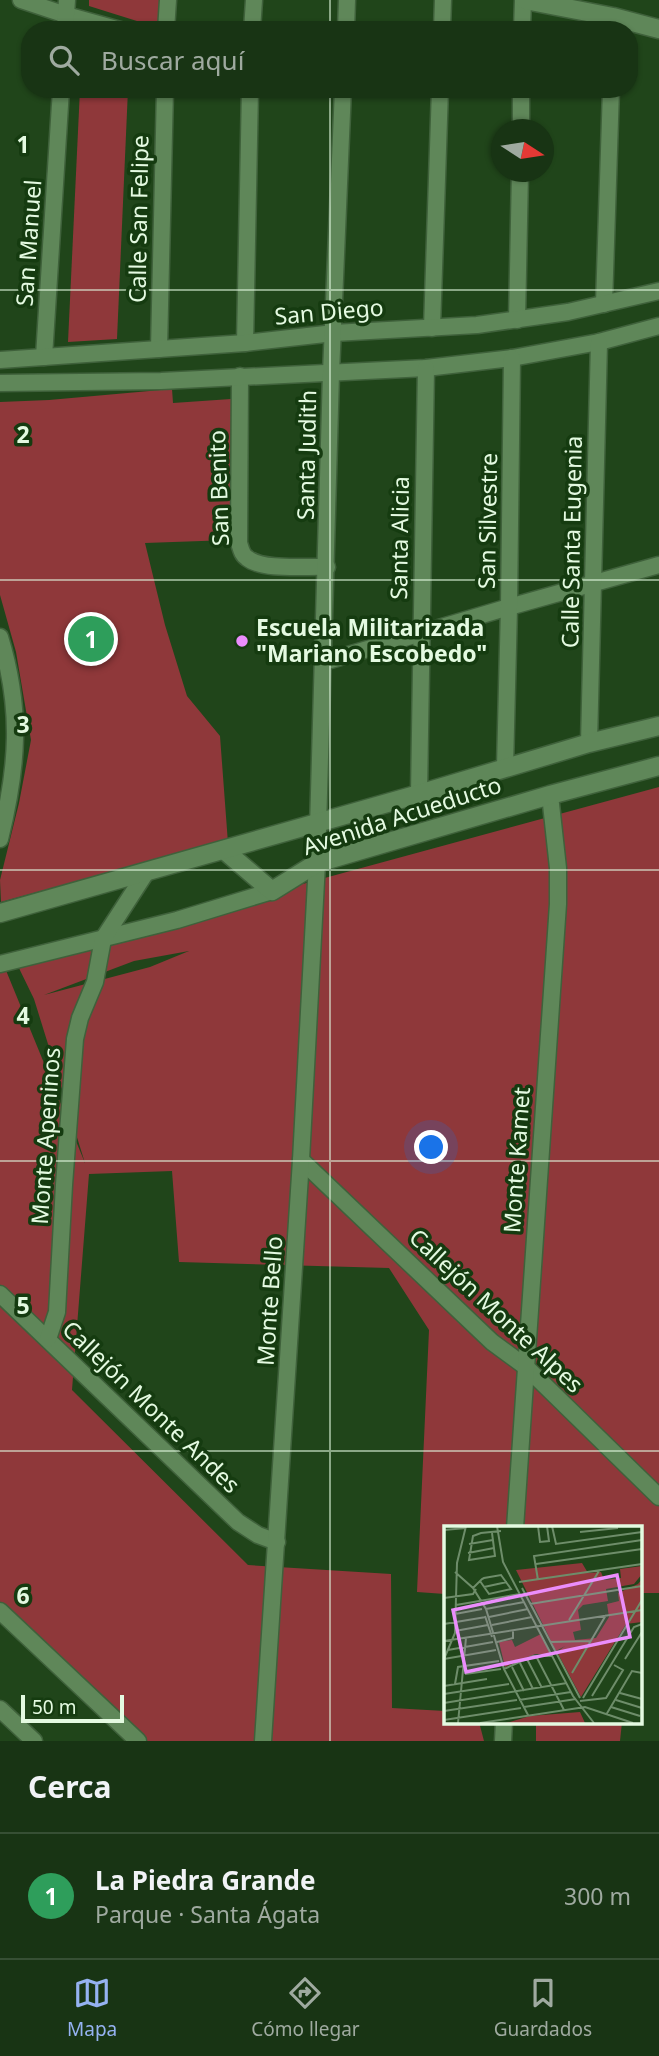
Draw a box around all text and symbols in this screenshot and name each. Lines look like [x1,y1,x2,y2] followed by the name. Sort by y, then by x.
[21,21,638,98] search box
[45,41,83,79] icon: search
[101,42,244,78] text: Buscar aquí
[491,119,554,182] north arrow
[16,128,30,160] text: 1
[121,135,155,303] street label: Calle San Felipe
[8,179,48,307] street label: San Manuel
[273,290,385,332] street label: San Diego
[289,390,323,520] street label: Santa Judith
[16,418,30,450] text: 2
[200,430,236,547] street label: San Benito
[553,436,589,648] street label: Calle Santa Eugenia
[470,453,504,589] street label: San Silvestre
[382,476,416,600] street label: Santa Alicia
[256,611,487,669] place label: Escuela Militarizada "Mariano Escobedo"
[68,613,114,665] pin: 1
[234,633,250,649] marker: Escuela Militarizada "Mariano Escobedo"
[16,708,30,740] text: 3
[298,768,505,862] street label: Avenida Acueducto
[16,999,30,1031] text: 4
[23,1046,67,1226] street label: Monte Apeninos
[495,1086,537,1234] street label: Monte Kamet
[414,1130,448,1164] your location
[403,1221,591,1399] street label: Callejón Monte Alpes
[249,1235,289,1367] street label: Monte Bello
[16,1289,30,1321] text: 5
[56,1313,248,1500] street label: Callejón Monte Andes
[444,1526,642,1724] inset map
[16,1579,30,1611] text: 6
[21,1692,124,1724] scale bar
[32,1694,76,1720] text: 50 m
[28,1766,111,1807] text: Cerca
[95,1862,316,1898] text: La Piedra Grande
[44,1880,58,1912] text: 1
[564,1880,631,1912] text: 300 m
[95,1898,320,1930] text: Parque · Santa Ágata
[67,1974,117,2042] tab: Mapa
[251,1974,360,2042] tab: Cómo llegar
[494,1974,592,2042] tab: Guardados

